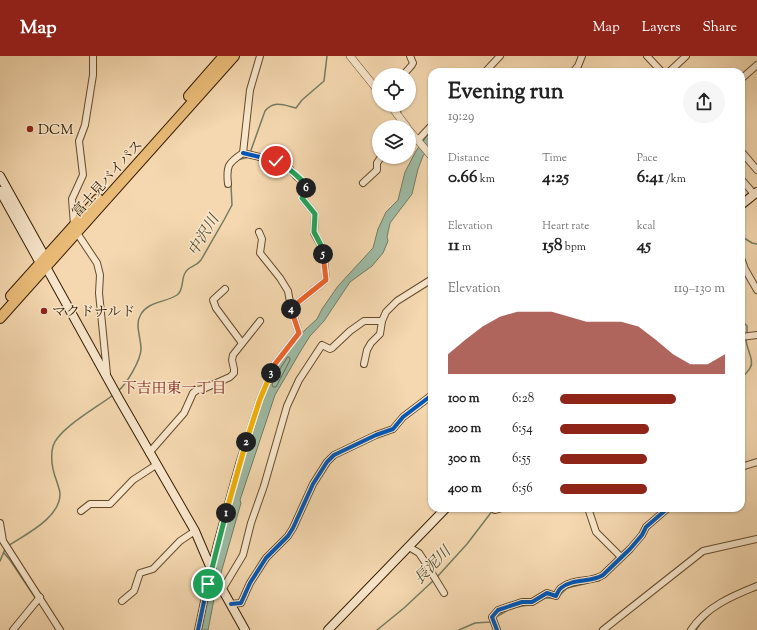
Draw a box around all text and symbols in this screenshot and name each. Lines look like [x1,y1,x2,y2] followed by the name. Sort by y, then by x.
[20,15,57,42] text: Map
[593,18,620,38] text: Map
[642,18,680,38] text: Layers
[702,18,737,38] text: Share
[372,68,416,164] map controls
[372,68,416,112] button: locate
[448,77,564,109] text: Evening run
[683,81,725,123] button: share
[448,108,474,126] text: 19:29
[372,120,416,164] button: layers
[38,121,73,141] place label: DCM
[25,124,35,134] marker: DCM
[68,136,149,222] street label: 富士見バイパス
[259,144,293,178] pin
[265,150,287,172] icon: check
[448,150,489,166] text: Distance
[542,150,567,166] text: Time
[637,150,658,166] text: Pace
[448,166,477,190] text: 0.66
[542,166,569,190] text: 4:25
[637,166,664,190] text: 6:41
[477,171,495,187] text: km
[664,171,686,187] text: /km
[296,178,316,198] pin: 6
[303,180,309,196] text: 6
[184,209,226,260] water label: 中沢川
[448,218,493,234] text: Elevation
[542,218,589,234] text: Heart rate
[637,218,656,234] text: kcal
[448,234,460,258] text: 11
[542,234,562,258] text: 158
[637,234,651,258] text: 45
[460,239,471,255] text: m
[562,239,586,255] text: bpm
[313,244,333,264] pin: 5
[321,246,325,262] text: 5
[448,280,501,298] text: Elevation
[674,280,725,298] text: 119–130 m
[281,299,301,319] pin: 4
[288,301,294,317] text: 4
[52,303,135,323] place label: マクドナルド
[39,306,49,316] marker: マクドナルド
[261,363,281,383] pin: 3
[269,365,273,381] text: 3
[121,379,227,400] district label: 下吉田東一丁目
[448,390,480,408] text: 100 m
[512,390,534,408] text: 6:28
[448,420,481,438] text: 200 m
[512,420,533,438] text: 6:54
[236,432,256,452] pin: 2
[243,434,249,450] text: 2
[448,450,480,468] text: 300 m
[512,450,531,468] text: 6:55
[448,480,482,498] text: 400 m
[512,480,533,498] text: 6:56
[216,503,236,523] pin: 1
[224,505,228,521] text: 1
[410,541,458,590] water label: 長泥川
[191,567,225,601] pin
[197,573,219,595] icon: arrive

